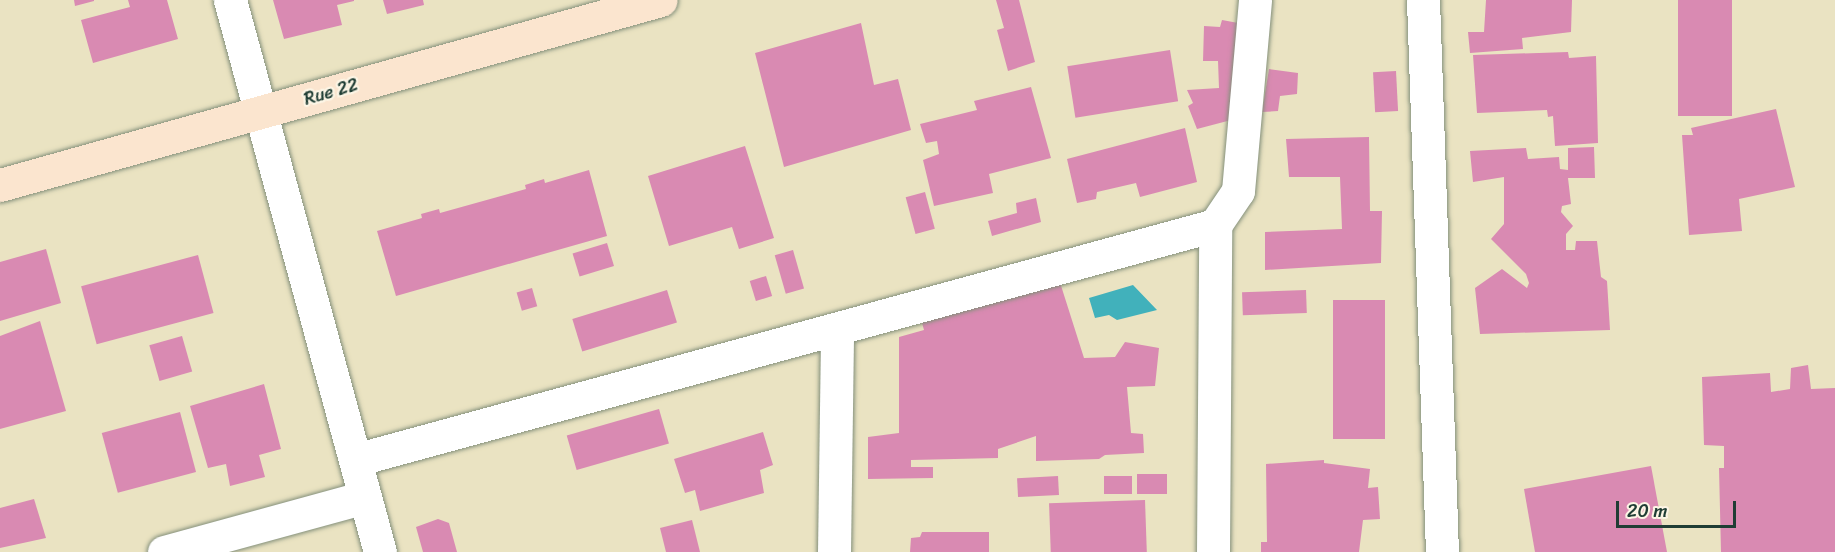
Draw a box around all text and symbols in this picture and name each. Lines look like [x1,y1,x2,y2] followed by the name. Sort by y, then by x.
[301,74,361,110] street label: Rue 22
[1619,489,1739,527] scale bar
[1627,495,1667,527] text: 20 m

